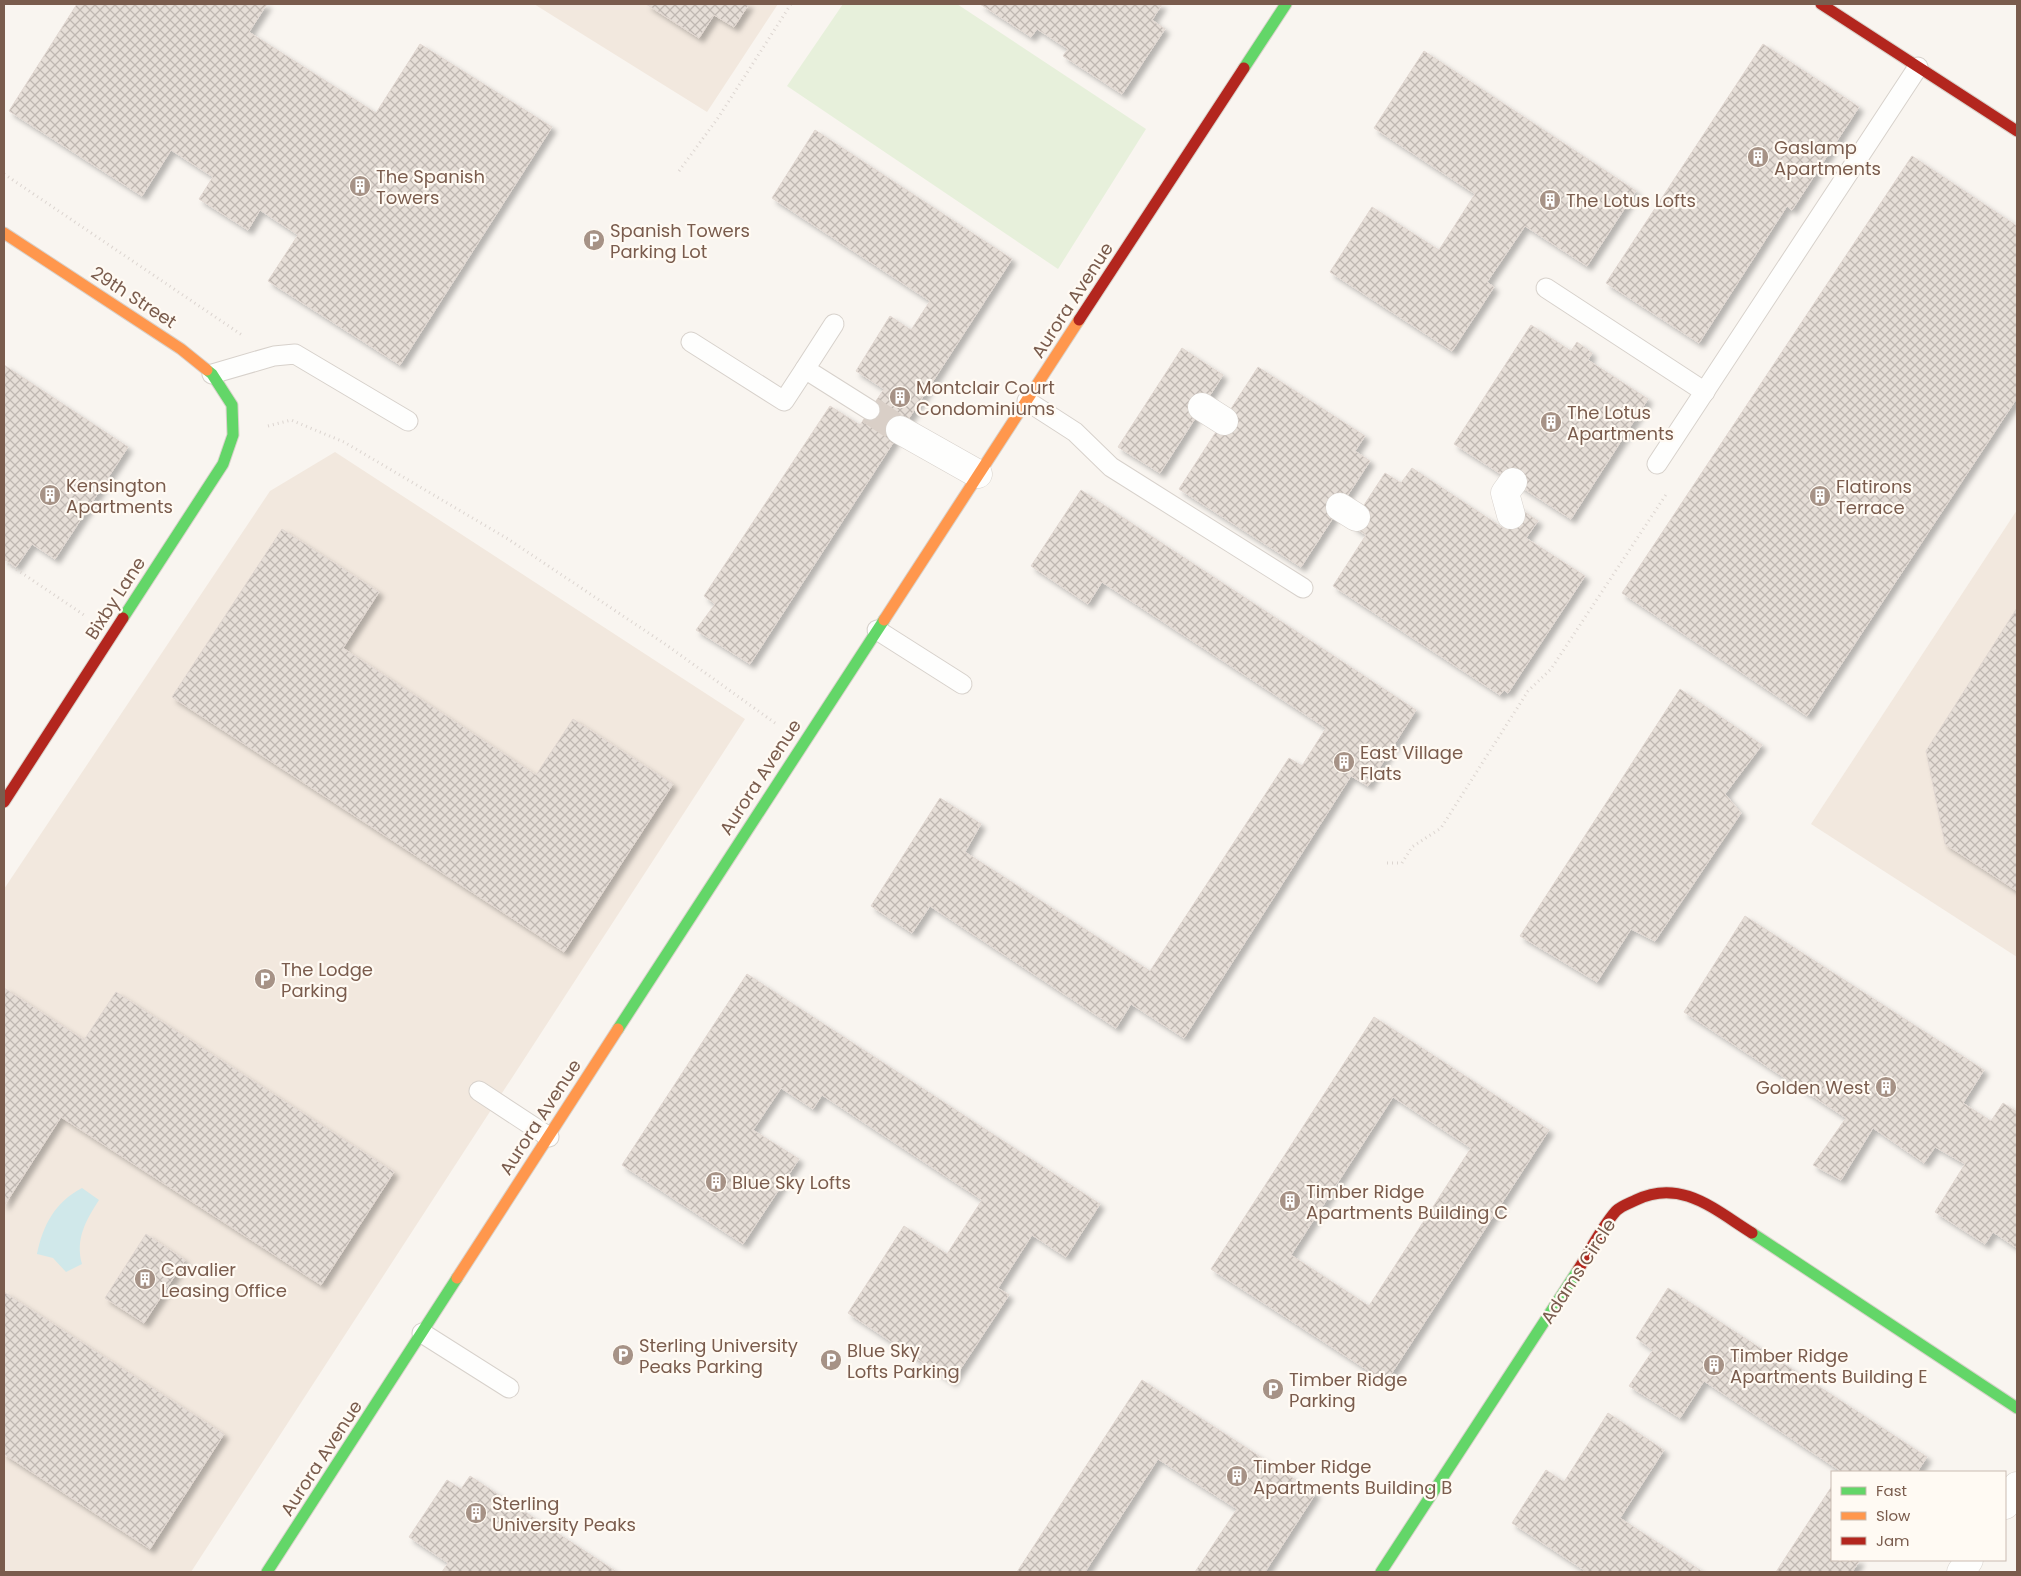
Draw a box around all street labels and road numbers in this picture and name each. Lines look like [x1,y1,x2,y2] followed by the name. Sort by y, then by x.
[1025,237,1119,363] street label: Aurora Avenue
[86,260,182,334] street label: 29th Street
[79,552,151,644] street label: Bixby Lane
[713,714,807,840] street label: Aurora Avenue
[493,1054,587,1180] street label: Aurora Avenue
[1535,1214,1621,1328] street label: Adams Circle
[274,1395,368,1521] street label: Aurora Avenue

